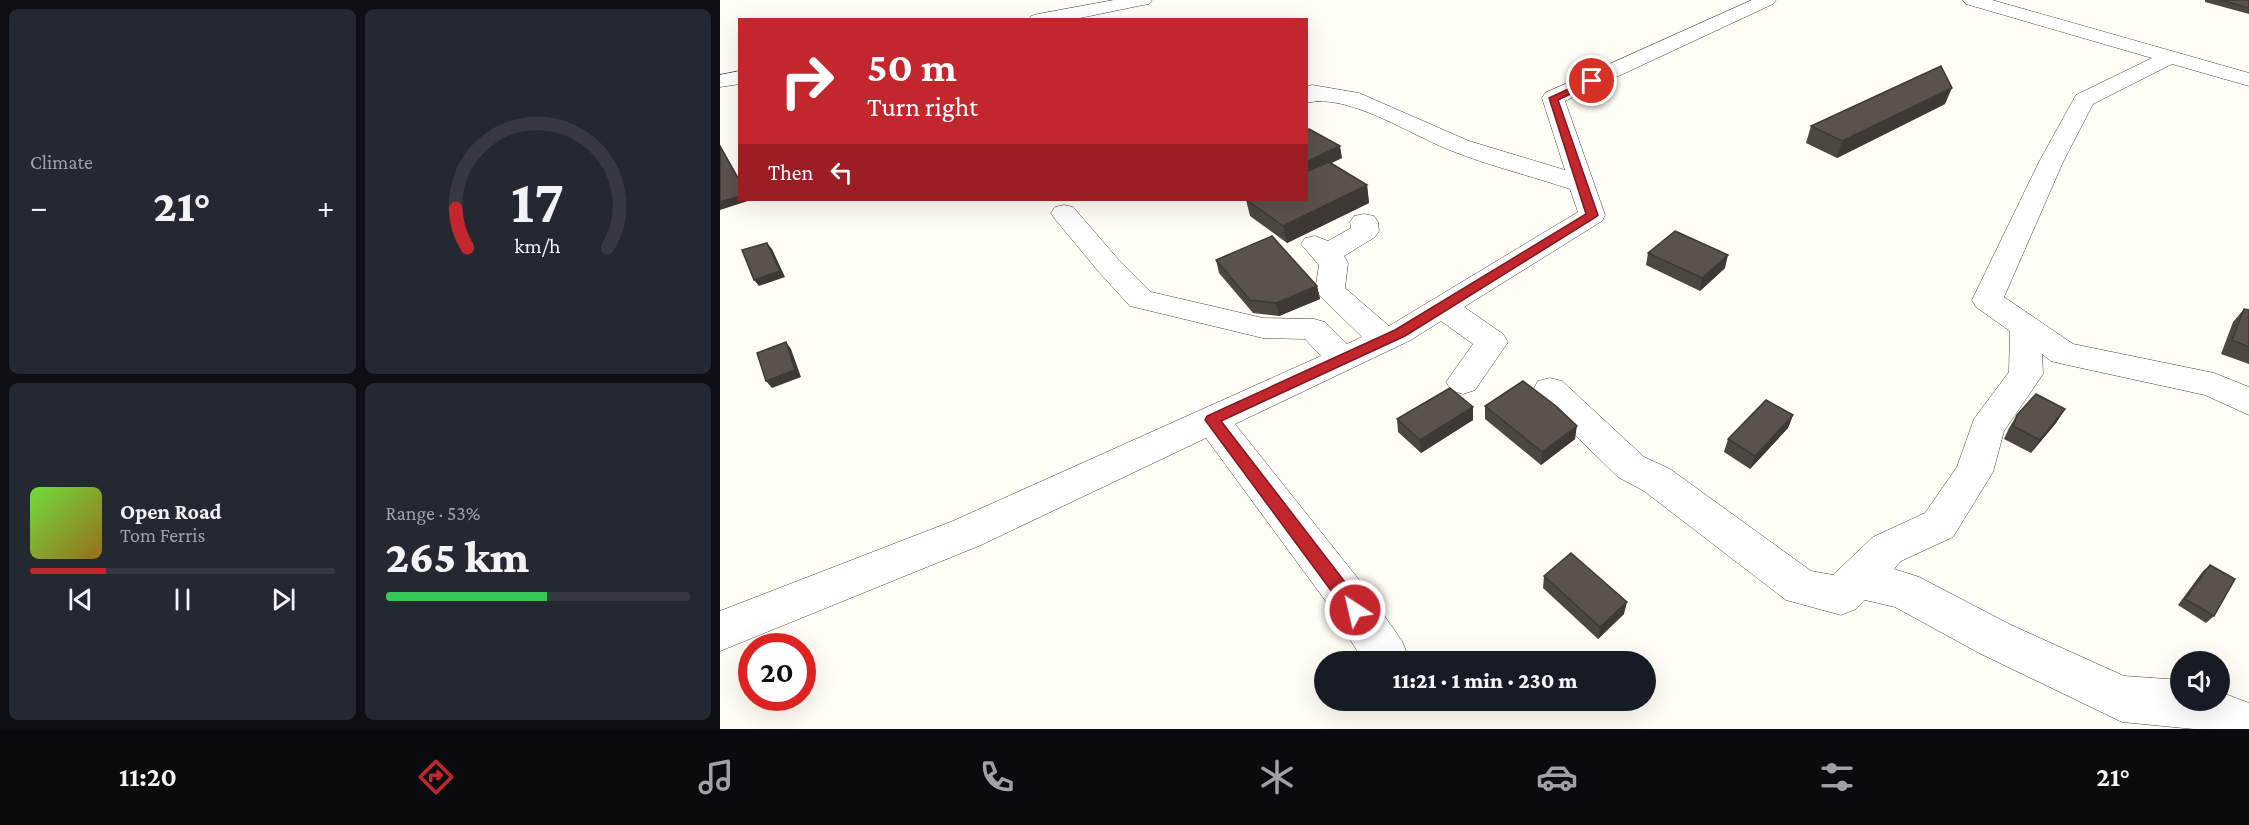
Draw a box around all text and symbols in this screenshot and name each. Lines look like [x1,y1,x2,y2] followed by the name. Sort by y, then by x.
[768,42,846,120] icon: right
[867,43,957,90] text: 50 m
[1566,55,1617,106] pin
[1575,64,1608,97] icon: arrive
[867,92,978,122] text: Turn right
[30,151,93,173] text: Climate
[825,156,858,189] icon: left
[768,160,813,185] text: Then
[511,166,565,235] text: 17
[153,181,211,231] text: 21°
[30,188,47,225] text: −
[317,188,335,225] text: +
[515,235,561,259] text: km/h
[120,499,222,524] text: Open Road
[386,502,481,524] text: Range · 53%
[120,524,205,546] text: Tom Ferris
[386,532,529,582] text: 265 km
[1323,578,1387,642] position arrow
[64,583,97,616] icon: previous
[166,583,199,616] icon: pause
[267,583,300,616] icon: next
[738,633,816,711] speed limit sign: 20
[2170,651,2230,711] map controls
[2170,651,2230,711] button: sound
[1392,668,1578,693] text: 11:21 · 1 min · 230 m
[415,756,457,798] icon: directions
[695,756,737,798] icon: music
[976,756,1018,798] icon: phone
[1256,756,1298,798] icon: climate
[1536,756,1578,798] icon: car
[1816,756,1858,798] icon: filters
[119,762,177,792] text: 11:20
[2096,762,2130,792] text: 21°

